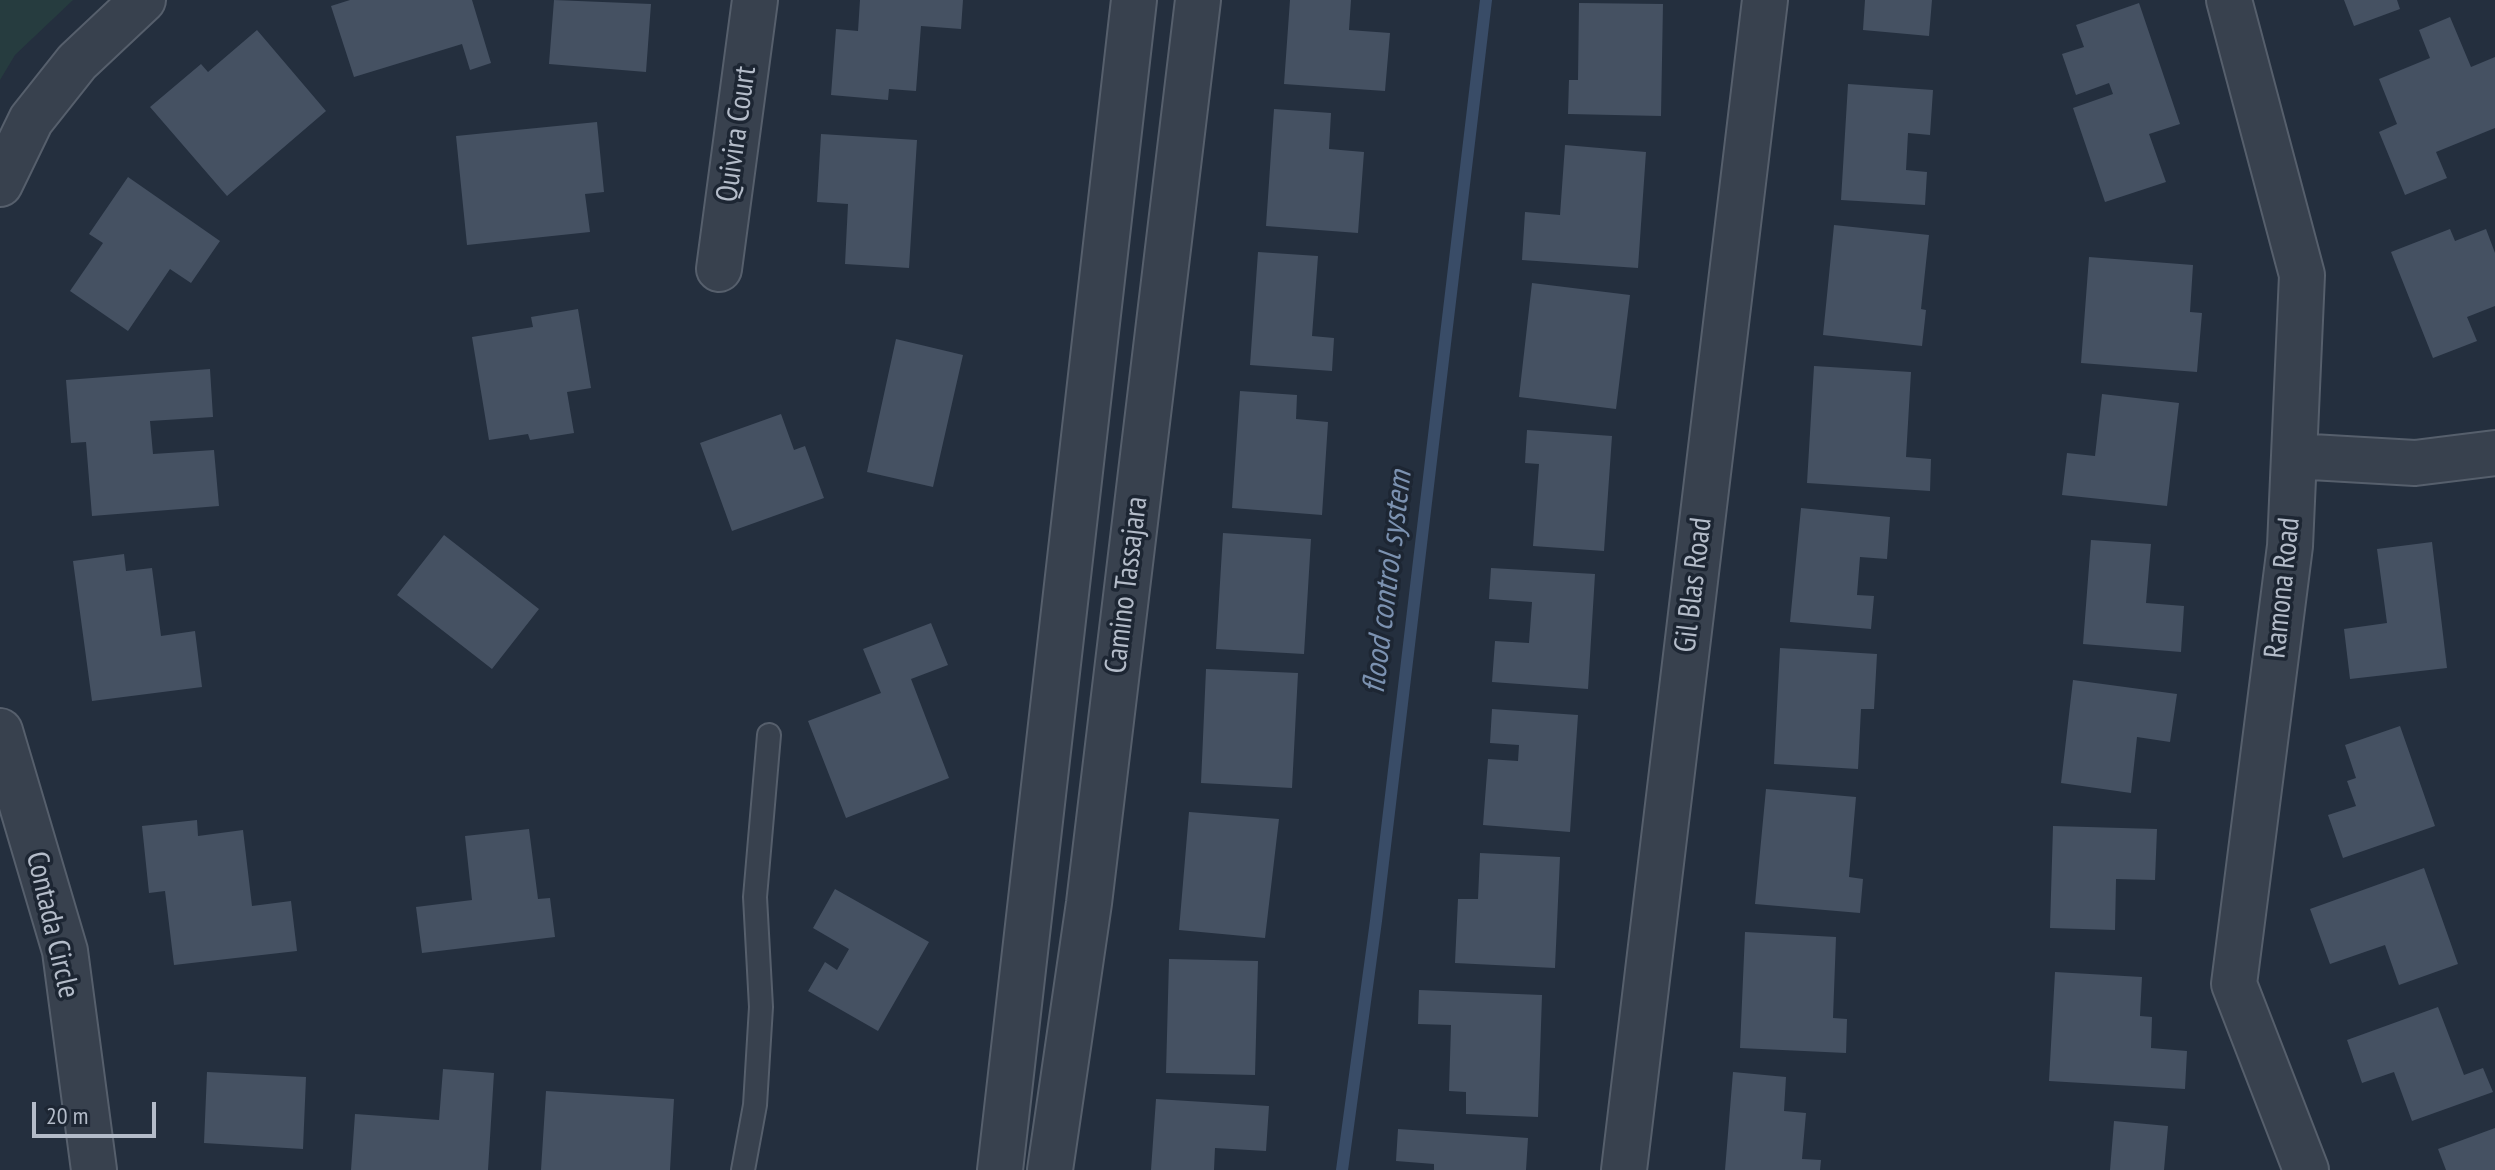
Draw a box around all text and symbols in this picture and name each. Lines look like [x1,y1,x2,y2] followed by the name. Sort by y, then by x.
[710,64,764,204] street label: Quivira Court
[1355,469,1421,695] water label: flood control system
[1098,495,1156,675] street label: Camino Tassajara
[1668,516,1720,654] street label: Gil Blas Road
[2258,516,2308,660] street label: Ramona Road
[18,848,86,1002] street label: Contada Circle
[36,1086,160,1136] scale bar
[46,1100,88,1131] text: 20 m

